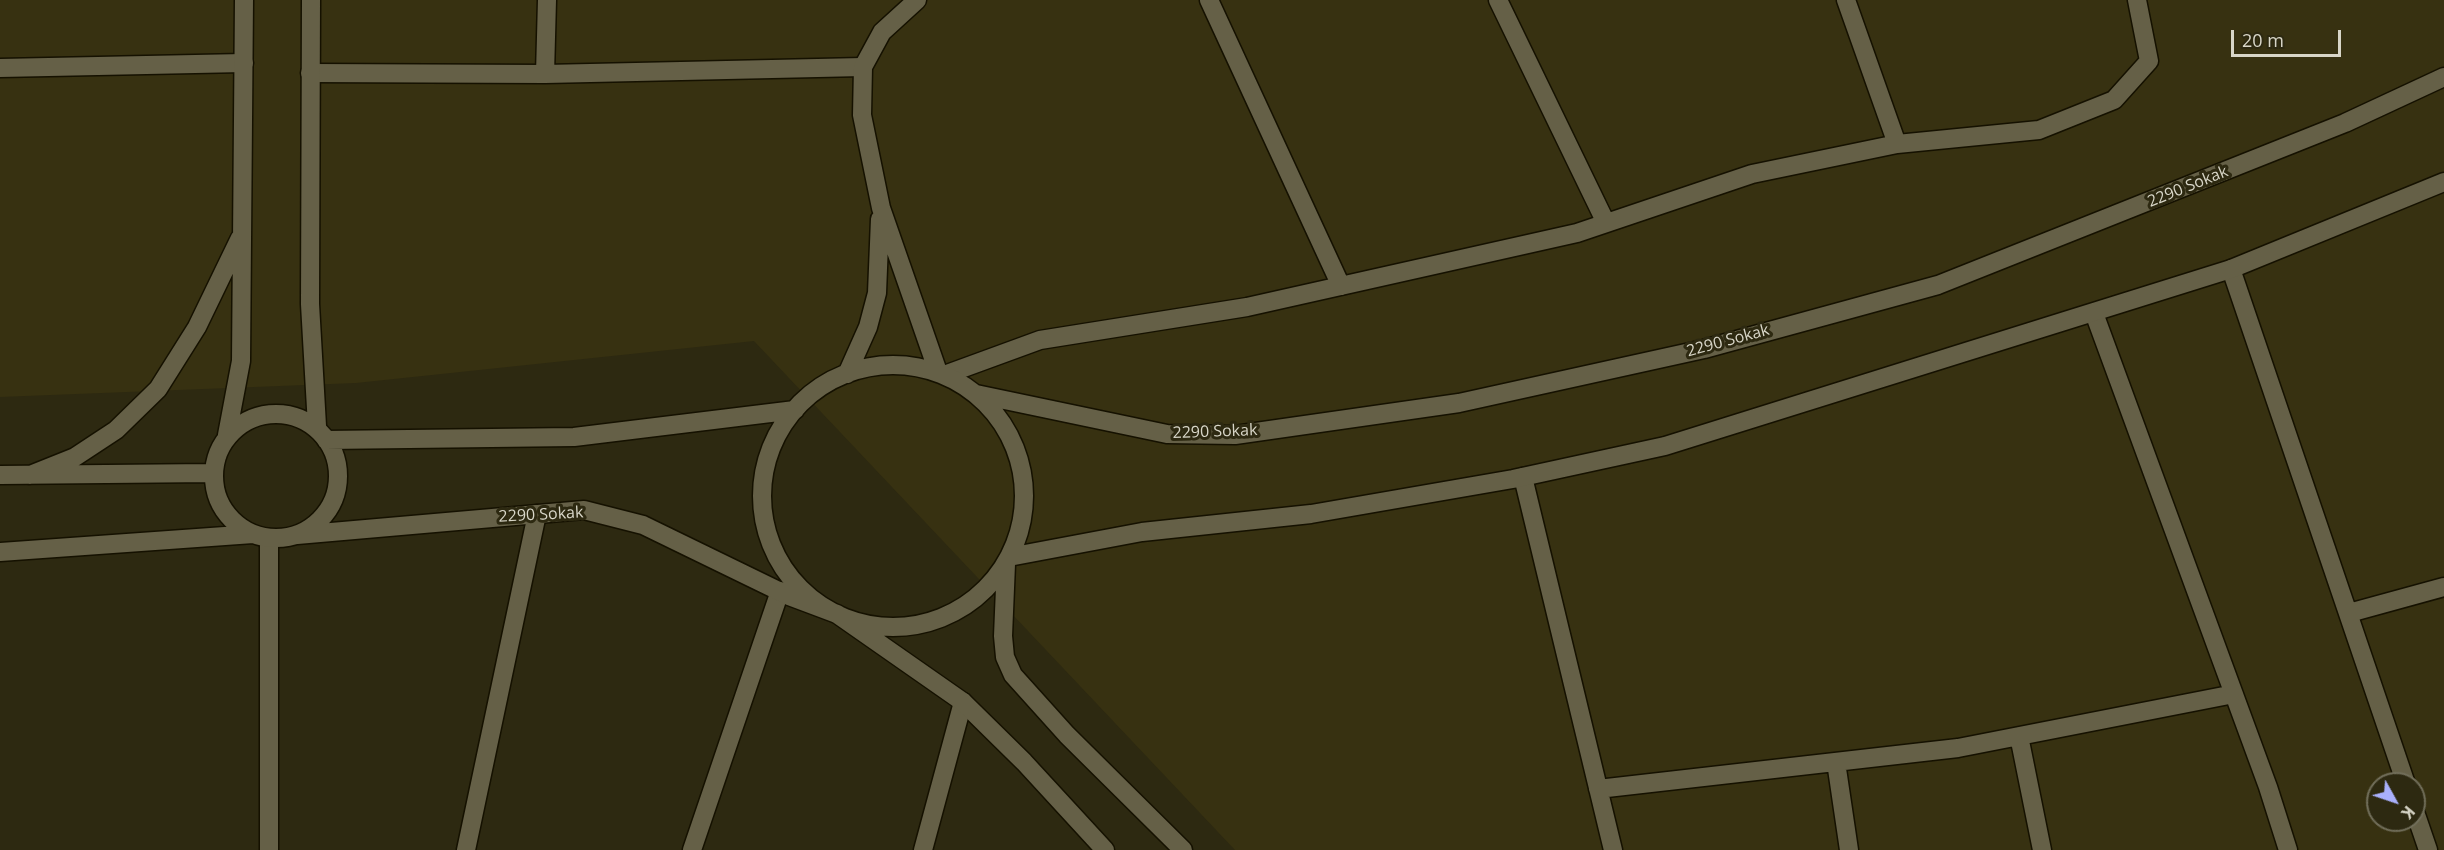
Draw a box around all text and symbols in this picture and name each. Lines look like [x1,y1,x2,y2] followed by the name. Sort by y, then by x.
[2234,18,2344,56] scale bar
[2242,28,2284,52] text: 20 m
[2145,162,2231,212] street label: 2290 Sokak
[1685,321,1771,361] street label: 2290 Sokak
[1172,421,1258,443] street label: 2290 Sokak
[498,503,584,527] street label: 2290 Sokak
[2366,772,2426,832] north arrow
[2396,801,2420,823] text: K

